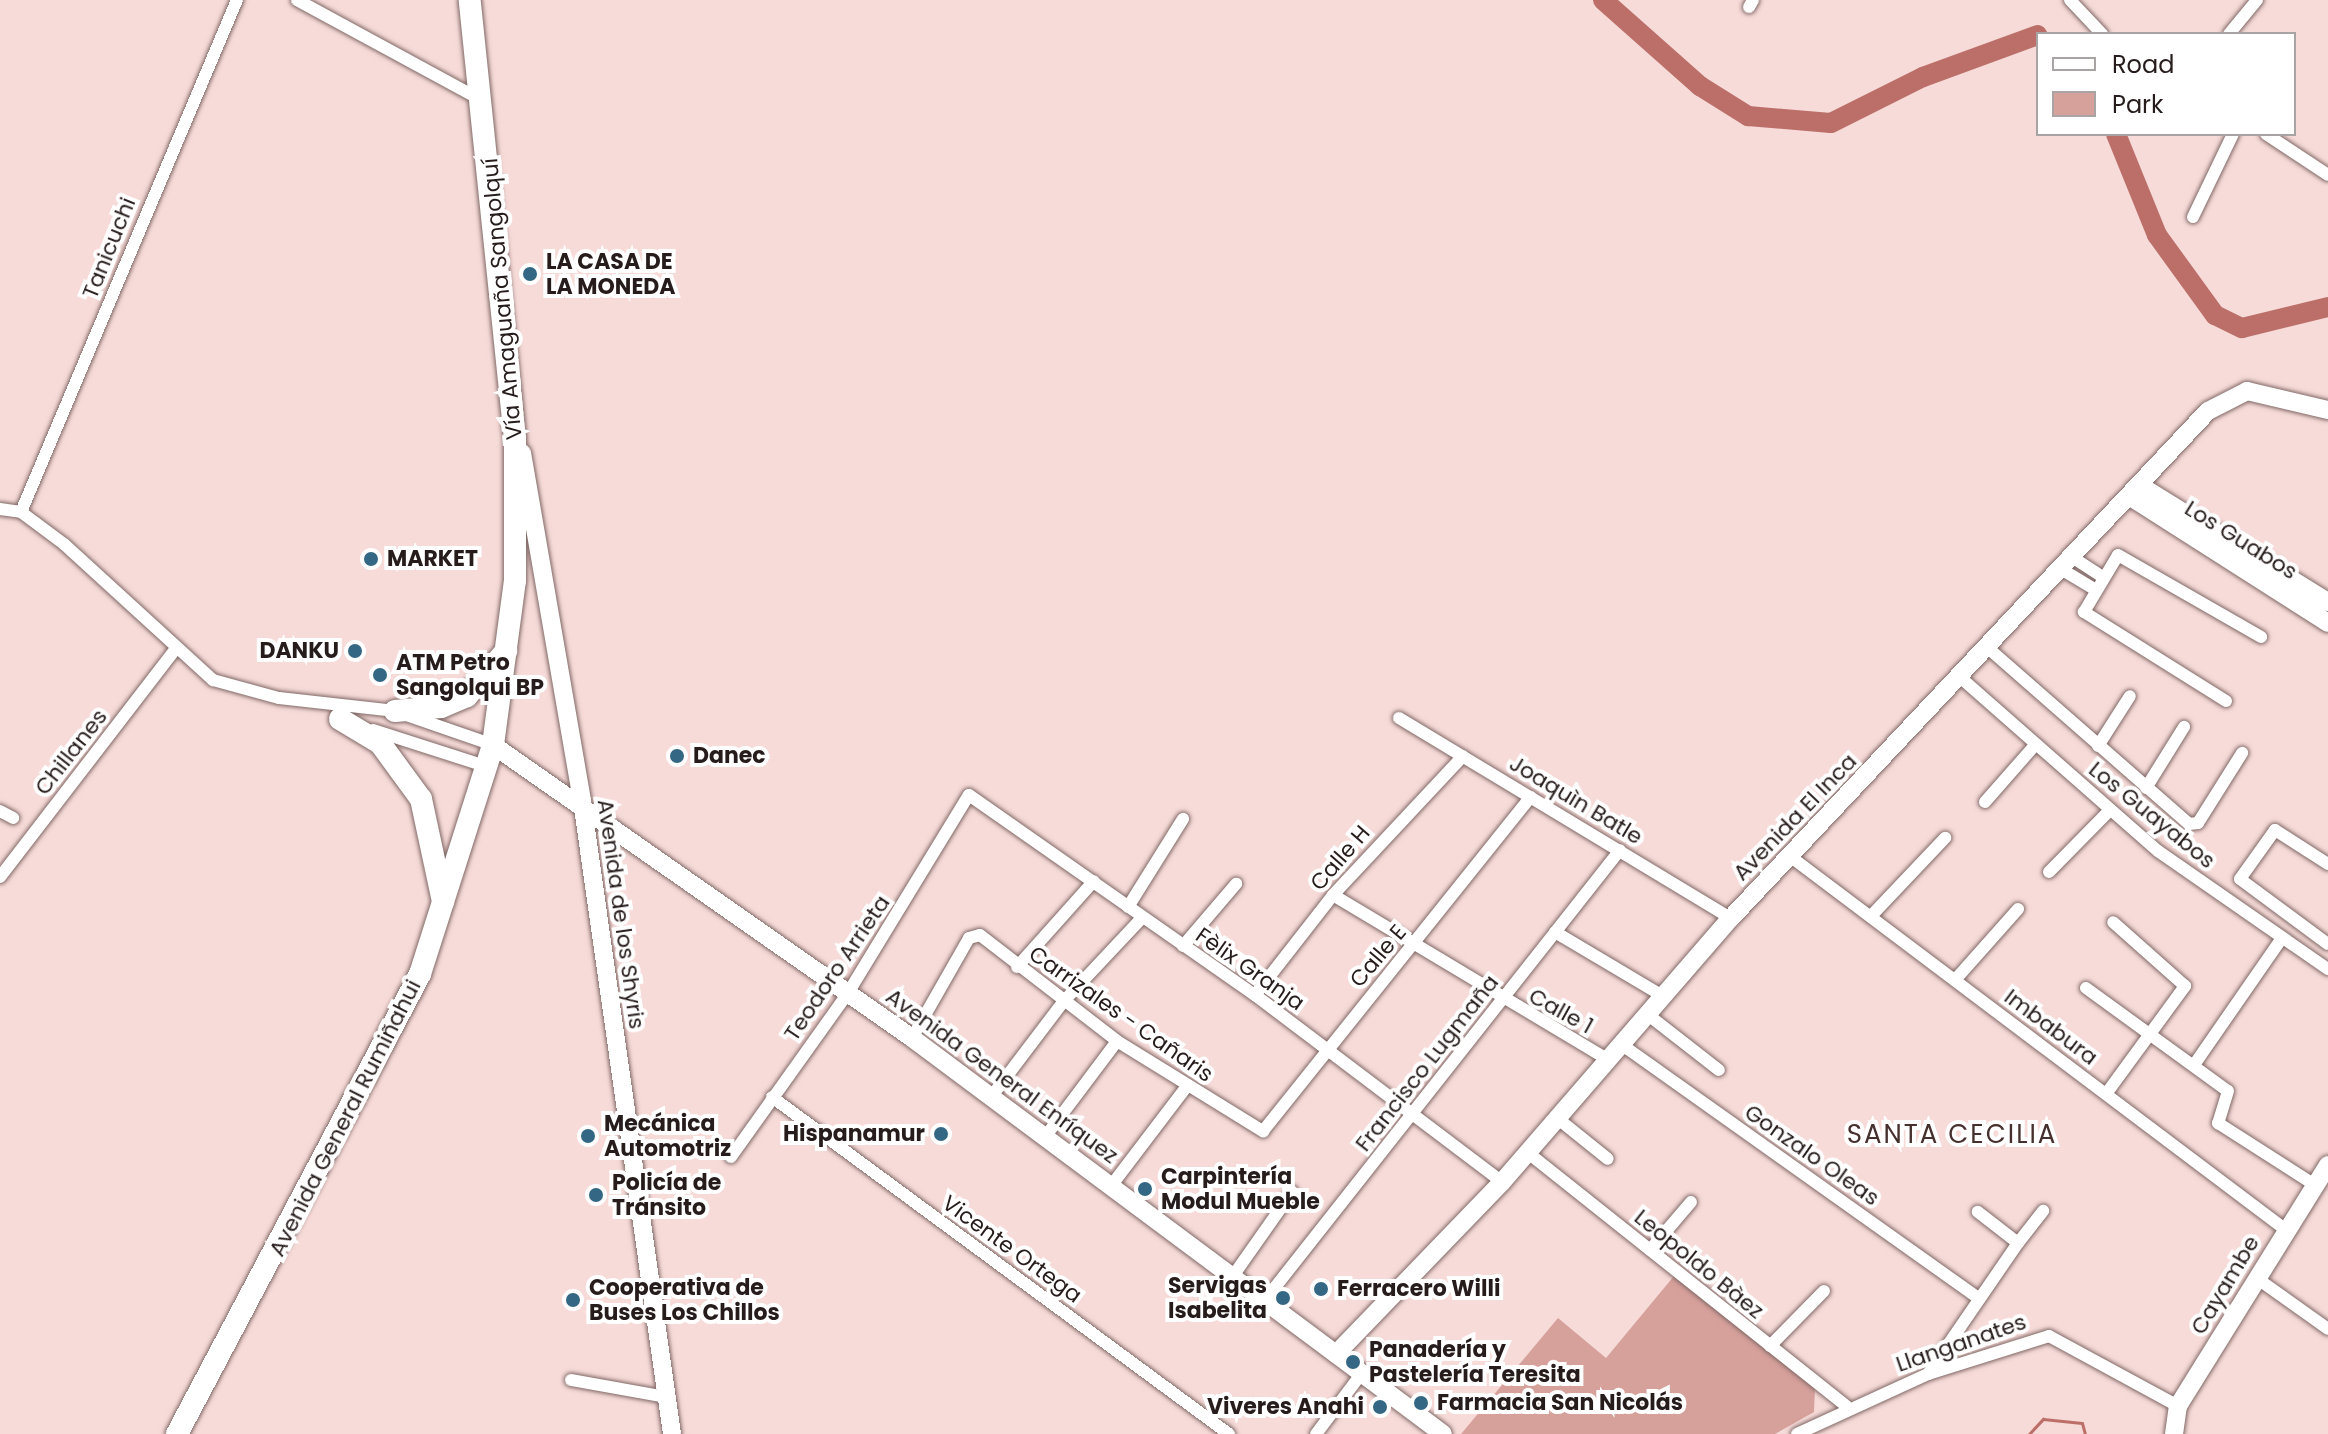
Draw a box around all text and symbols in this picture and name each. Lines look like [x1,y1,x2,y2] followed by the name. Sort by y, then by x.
[2036,32,2296,136] legend
[2112,48,2174,81] text: Road
[2112,88,2163,121] text: Park
[477,157,527,441] street label: Vía Amaguaña Sangolquí
[77,194,141,302] street label: Tanicuchi
[546,248,676,300] place label: LA CASA DE LA MONEDA
[521,265,539,283] marker: LA CASA DE LA MONEDA
[2180,495,2302,585] street label: Los Guabos
[387,546,478,572] place label: MARKET
[362,550,380,568] marker: MARKET
[259,638,339,664] place label: DANKU
[346,642,364,660] marker: DANKU
[396,649,544,700] place label: ATM Petro Sangolqui BP
[371,666,389,684] marker: ATM Petro Sangolqui BP
[29,704,113,800] street label: Chillanes
[693,743,766,769] place label: Danec
[668,747,686,765] marker: Danec
[1728,748,1862,886] street label: Avenida El Inca
[1505,750,1647,850] street label: Joaquìn Batle
[2084,756,2220,874] street label: Los Guayabos
[592,797,650,1031] street label: Avenida de los Shyris
[1305,820,1375,896] street label: Calle H
[779,890,895,1046] street label: Teodoro Arrieta
[1344,919,1412,993] street label: Calle E
[1191,922,1309,1016] street label: Fèlix Granja
[1024,940,1218,1088] street label: Carrizales - Cañaris
[1350,969,1504,1157] street label: Francisco Lugmaña
[264,975,426,1261] street label: Avenida General Rumiñahui
[881,983,1123,1169] street label: Avenida General Enríquez
[1524,983,1598,1039] street label: Calle 1
[1999,983,2103,1071] street label: Imbabura
[1740,1099,1884,1211] street label: Gonzalo Oleas
[604,1110,731,1162] place label: Mecánica Automotriz
[1847,1119,2057,1151] district label: SANTA CECILIA
[783,1121,925,1147] place label: Hispanamur
[932,1125,950,1143] marker: Hispanamur
[579,1127,597,1145] marker: Mecánica Automotriz
[1161,1163,1320,1214] place label: Carpintería Modul Mueble
[612,1169,721,1220] place label: Policía de Tránsito
[1136,1180,1154,1198] marker: Carpintería Modul Mueble
[587,1186,605,1204] marker: Policía de Tránsito
[937,1190,1087,1308] street label: Vicente Ortega
[1629,1204,1769,1324] street label: Leopoldo Bàez
[2185,1231,2265,1339] street label: Cayambe
[1168,1272,1267,1324] place label: Servigas Isabelita
[589,1274,780,1326] place label: Cooperativa de Buses Los Chillos
[1337,1276,1500,1302] place label: Ferracero Willi
[1312,1280,1330,1298] marker: Ferracero Willi
[1274,1289,1292,1307] marker: Servigas Isabelita
[564,1291,582,1309] marker: Cooperativa de Buses Los Chillos
[1893,1308,2029,1378] street label: Llanganates
[1369,1336,1581,1388] place label: Panadería y Pastelería Teresita
[1344,1353,1362,1371] marker: Panadería y Pastelería Teresita
[1437,1390,1683,1416] place label: Farmacia San Nicolás
[1207,1394,1364,1420] place label: Viveres Anahi
[1412,1394,1430,1412] marker: Farmacia San Nicolás
[1371,1398,1389,1416] marker: Viveres Anahi

